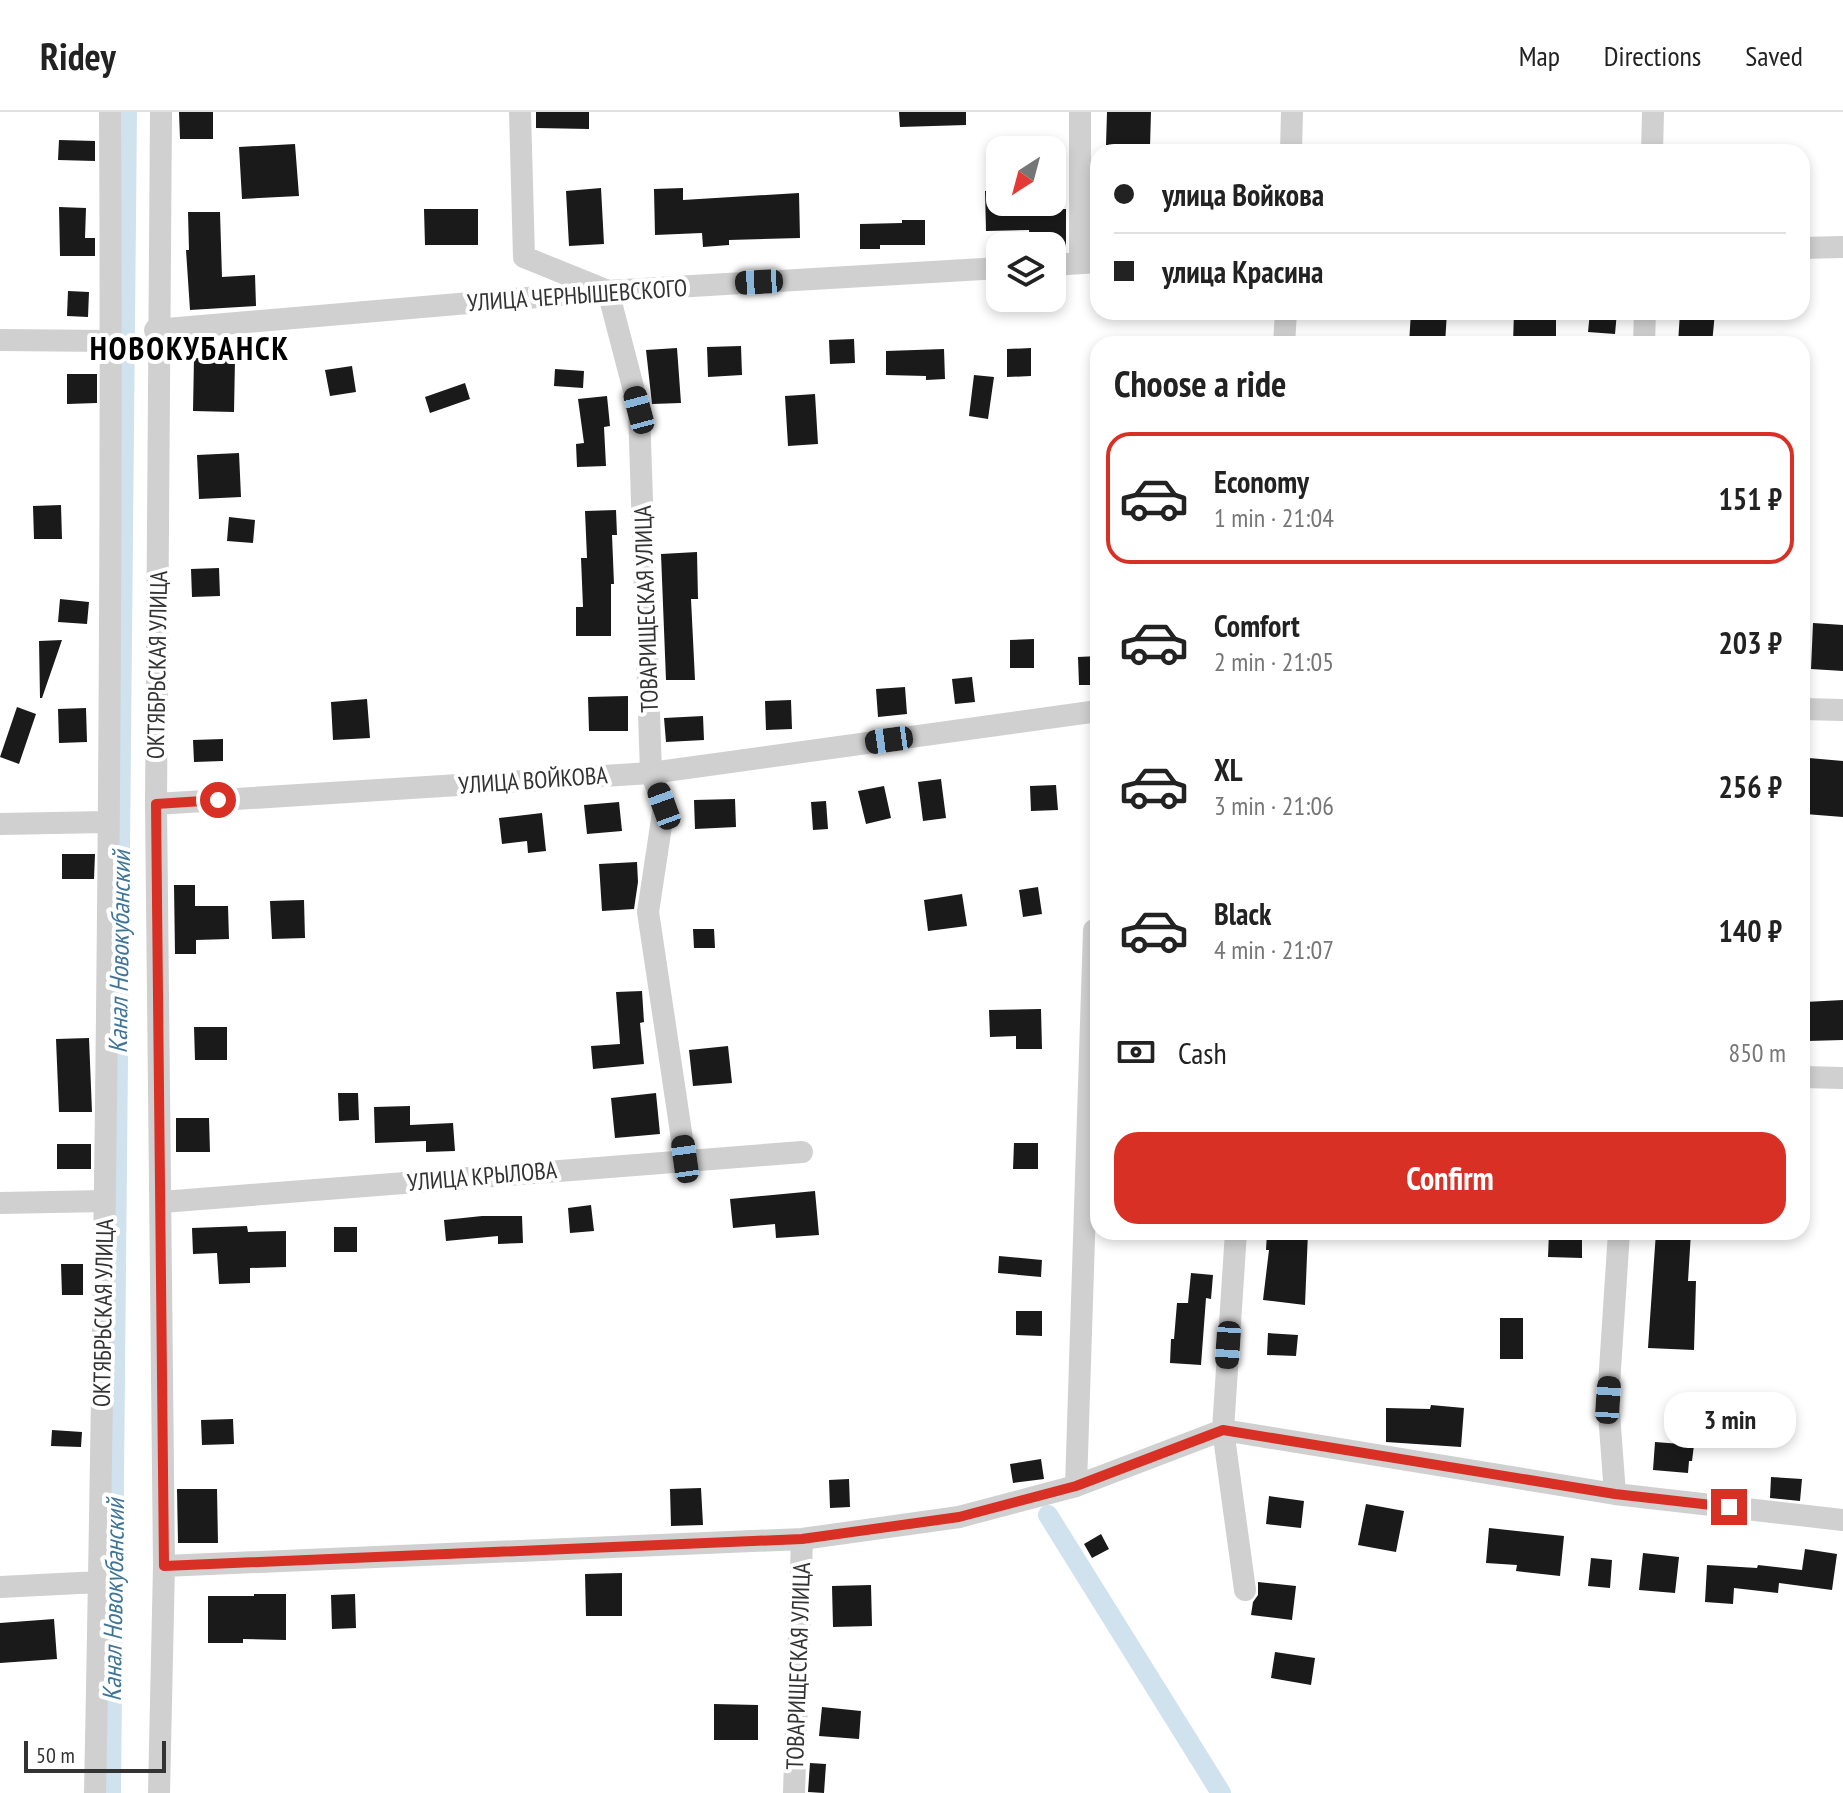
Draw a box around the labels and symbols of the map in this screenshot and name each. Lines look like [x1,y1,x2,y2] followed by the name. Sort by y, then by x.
[986,136,1066,216] north arrow
[734,269,784,295] car
[466,272,688,318] street label: УЛИЦА ЧЕРНЫШЕВСКОГО
[90,327,290,369] district label: НОВОКУБАНСК
[621,384,657,436] car
[627,504,665,713] street label: ТОВАРИЩЕСКАЯ УЛИЦА
[140,570,174,759] street label: ОКТЯБРЬСКАЯ УЛИЦА
[864,725,914,755] car
[457,759,609,801] street label: УЛИЦА ВОЙКОВА
[645,779,683,833] car
[200,782,236,818] route start
[101,848,137,1054] water label: Канал Новокубанский
[670,1134,700,1184] car
[406,1154,559,1198] street label: УЛИЦА КРЫЛОВА
[86,1218,120,1407] street label: ОКТЯБРЬСКАЯ УЛИЦА
[1214,1320,1242,1370] car
[1594,1375,1622,1425] car
[1663,1391,1795,1447] callout: 3 min
[1711,1489,1747,1525] route end
[95,1496,131,1702] water label: Канал Новокубанский
[779,1561,817,1770] street label: ТОВАРИЩЕСКАЯ УЛИЦА
[24,1737,166,1773] scale bar

